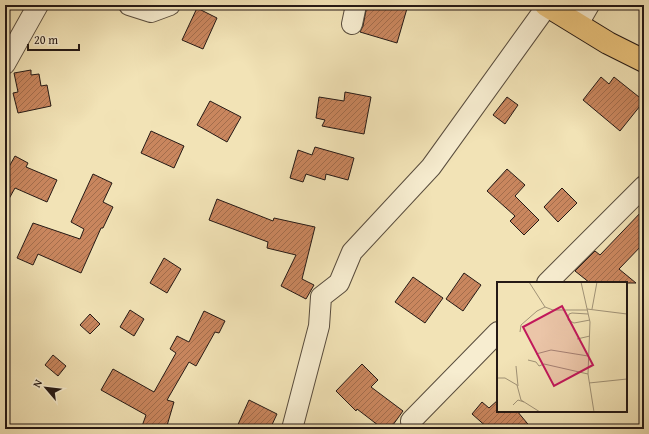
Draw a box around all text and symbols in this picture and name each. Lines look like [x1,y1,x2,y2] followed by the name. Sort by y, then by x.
[28,26,79,52] scale bar
[34,31,58,48] text: 20 m
[497,282,627,412] inset map
[26,368,66,408] north arrow
[28,376,46,390] text: N

